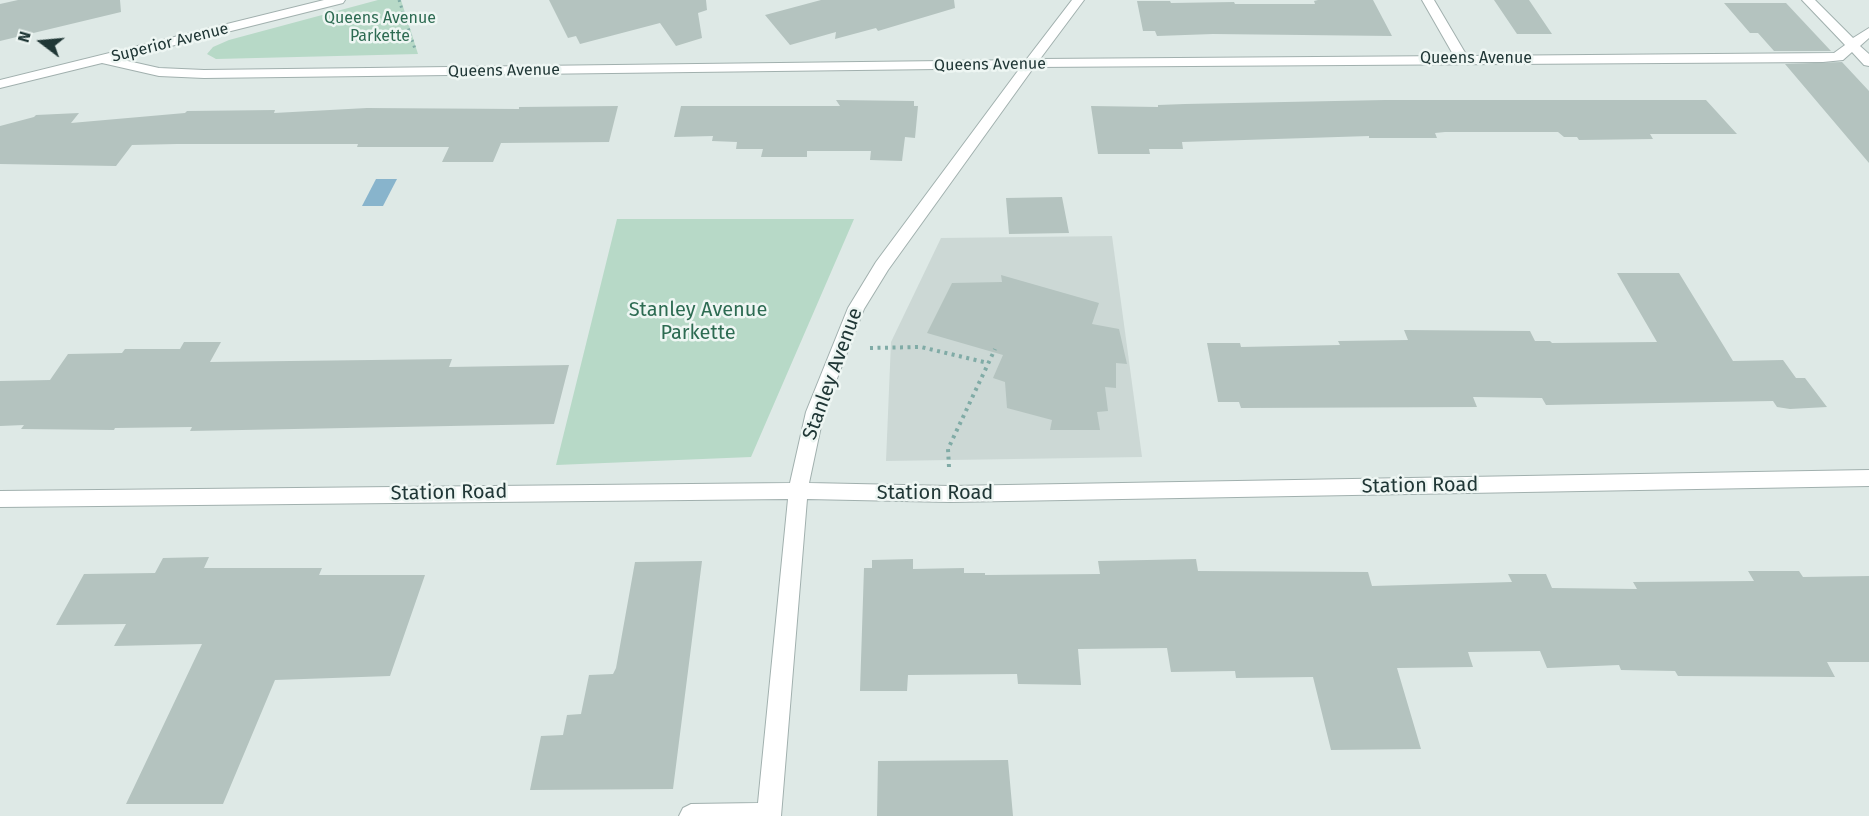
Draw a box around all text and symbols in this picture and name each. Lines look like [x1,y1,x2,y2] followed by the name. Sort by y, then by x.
[324,9,436,47] park label: Queens Avenue Parkette
[12,12,72,72] north arrow
[110,19,230,67] street label: Superior Avenue
[14,29,35,45] text: N
[1420,49,1532,69] street label: Queens Avenue
[934,54,1046,76] street label: Queens Avenue
[448,60,560,82] street label: Queens Avenue
[629,298,767,345] park label: Stanley Avenue Parkette
[798,305,868,443] street label: Stanley Avenue
[1362,473,1478,499] street label: Station Road
[391,480,507,506] street label: Station Road
[877,481,993,505] street label: Station Road

